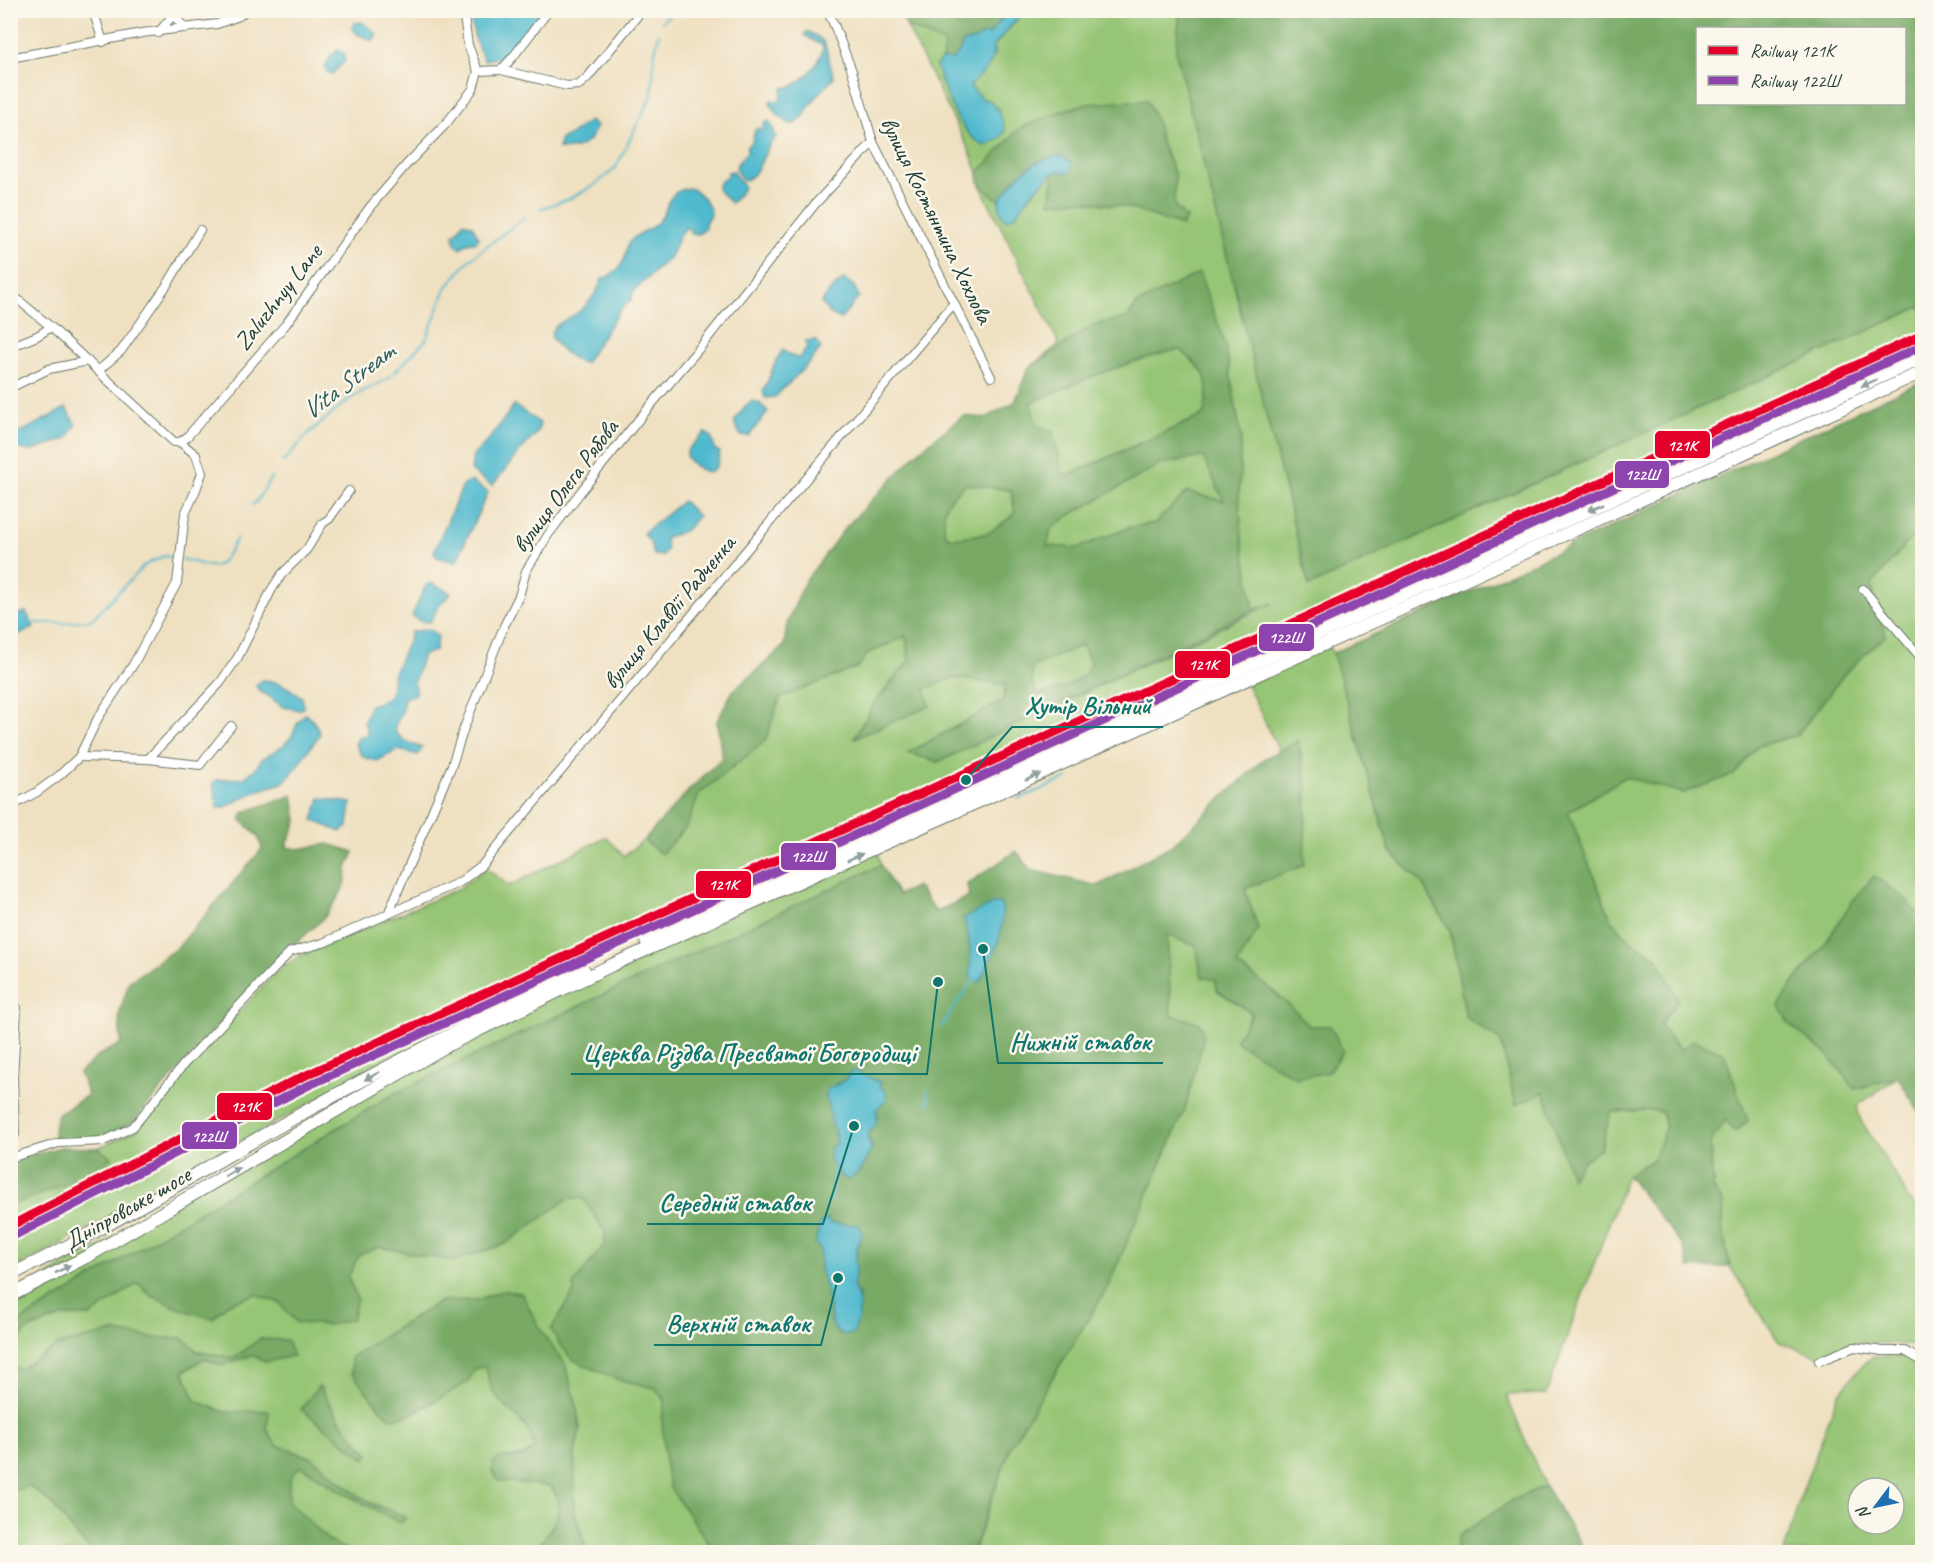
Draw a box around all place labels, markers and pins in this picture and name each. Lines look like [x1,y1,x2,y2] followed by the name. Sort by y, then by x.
[1012,683,1163,727] callout: Хутір Вільний
[998,1019,1163,1063] callout: Нижній ставок
[571,1030,927,1074] callout: Церква Різдва Пресвятої Богородиці
[647,1180,823,1224] callout: Середній ставок
[654,1301,821,1345] callout: Верхній ставок

